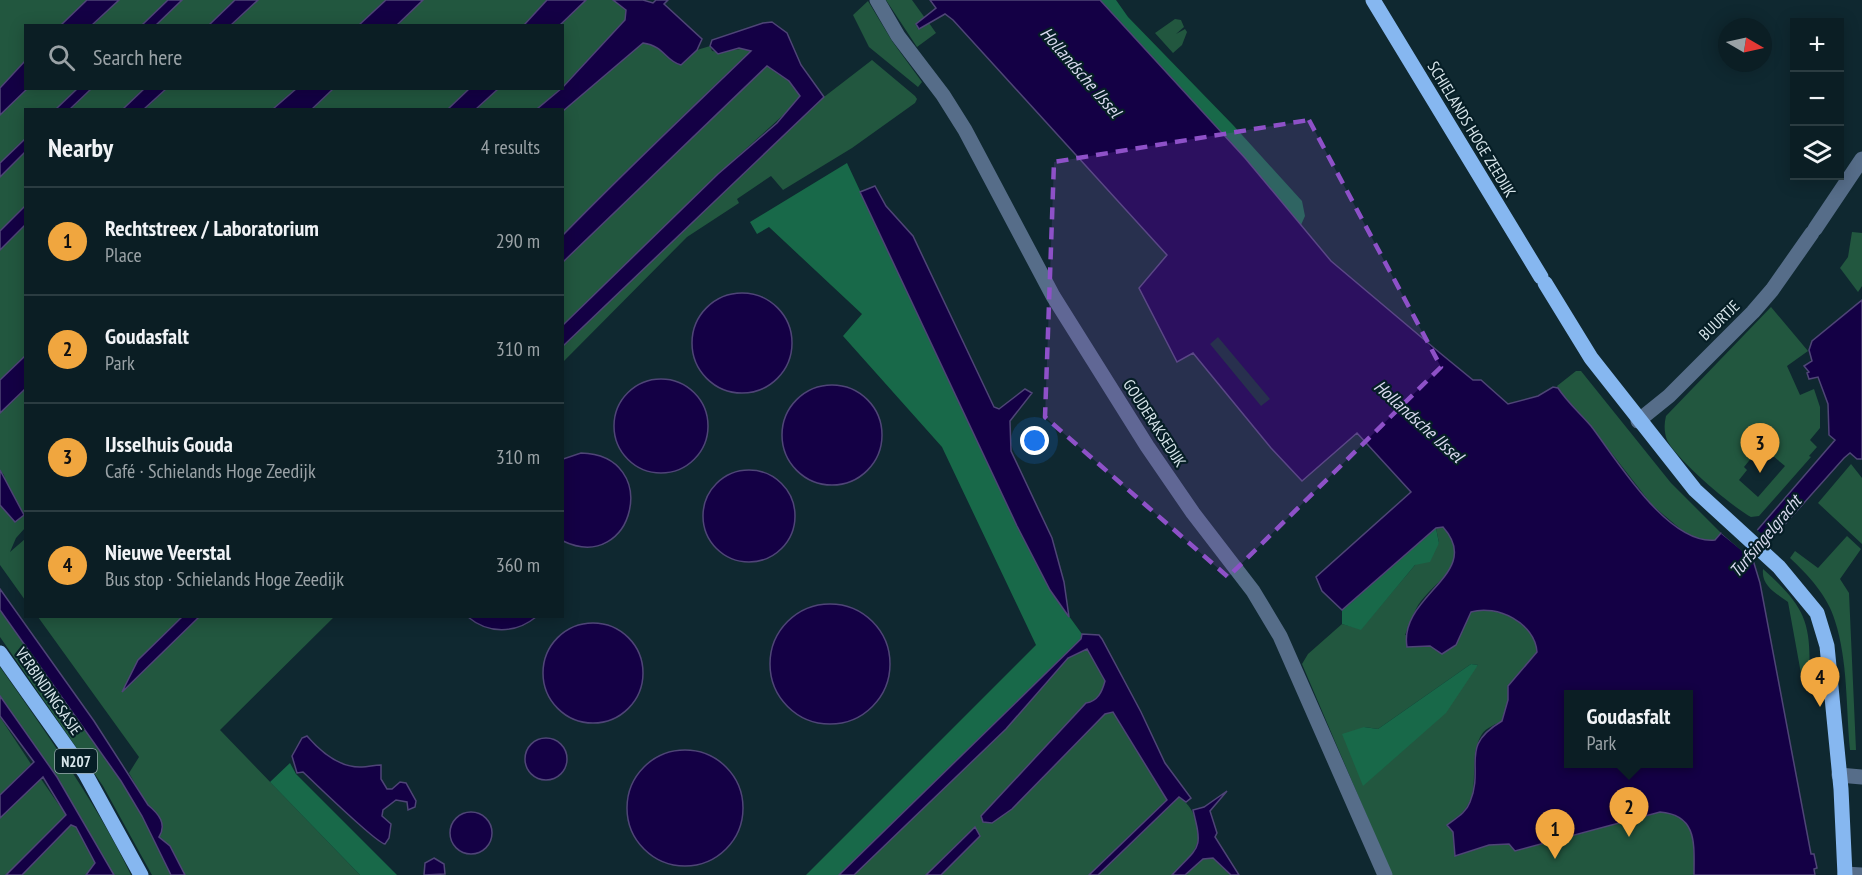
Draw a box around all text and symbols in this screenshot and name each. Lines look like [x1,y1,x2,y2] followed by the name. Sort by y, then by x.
[1718,18,1772,72] north arrow
[1790,18,1844,180] map controls
[1790,18,1844,72] button: +
[1035,22,1128,123] water label: Hollandsche IJssel
[24,24,564,90] search box
[45,41,78,74] icon: search
[93,43,182,71] text: Search here
[1424,58,1520,201] street label: SCHIELANDS HOGE ZEEDIJK
[1790,72,1844,126] button: −
[1790,126,1844,180] button: layers
[48,131,113,164] text: Nearby
[481,134,540,160] text: 4 results
[105,214,319,242] text: Rechtstreex / Laboratorium
[63,228,72,254] text: 1
[496,228,540,254] text: 290 m
[105,242,142,268] text: Place
[1694,296,1744,344] street label: BUURTJE
[105,322,189,350] text: Goudasfalt
[63,336,72,362] text: 2
[496,336,540,362] text: 310 m
[105,350,135,376] text: Park
[1119,375,1191,471] street label: GOUDERAKSEDIJK
[1369,375,1470,468] water label: Hollandsche IJssel
[1740,424,1780,473] pin: 3
[1020,426,1049,455] your location
[105,430,233,458] text: IJsselhuis Gouda
[63,444,72,470] text: 3
[496,444,540,470] text: 310 m
[105,458,316,484] text: Café · Schielands Hoge Zeedijk
[1724,489,1807,582] water label: Turfsingelgracht
[105,538,231,566] text: Nieuwe Veerstal
[63,552,72,578] text: 4
[496,552,540,578] text: 360 m
[105,566,344,592] text: Bus stop · Schielands Hoge Zeedijk
[11,642,87,739] street label: VERBINDINGSASJE
[1800,658,1840,707] pin: 4
[1564,690,1693,768] popup
[1587,702,1670,730] text: Goudasfalt
[1587,730,1616,756] text: Park
[55,749,97,773] road number: N207
[1610,788,1648,837] pin: 2
[1536,810,1574,859] pin: 1

